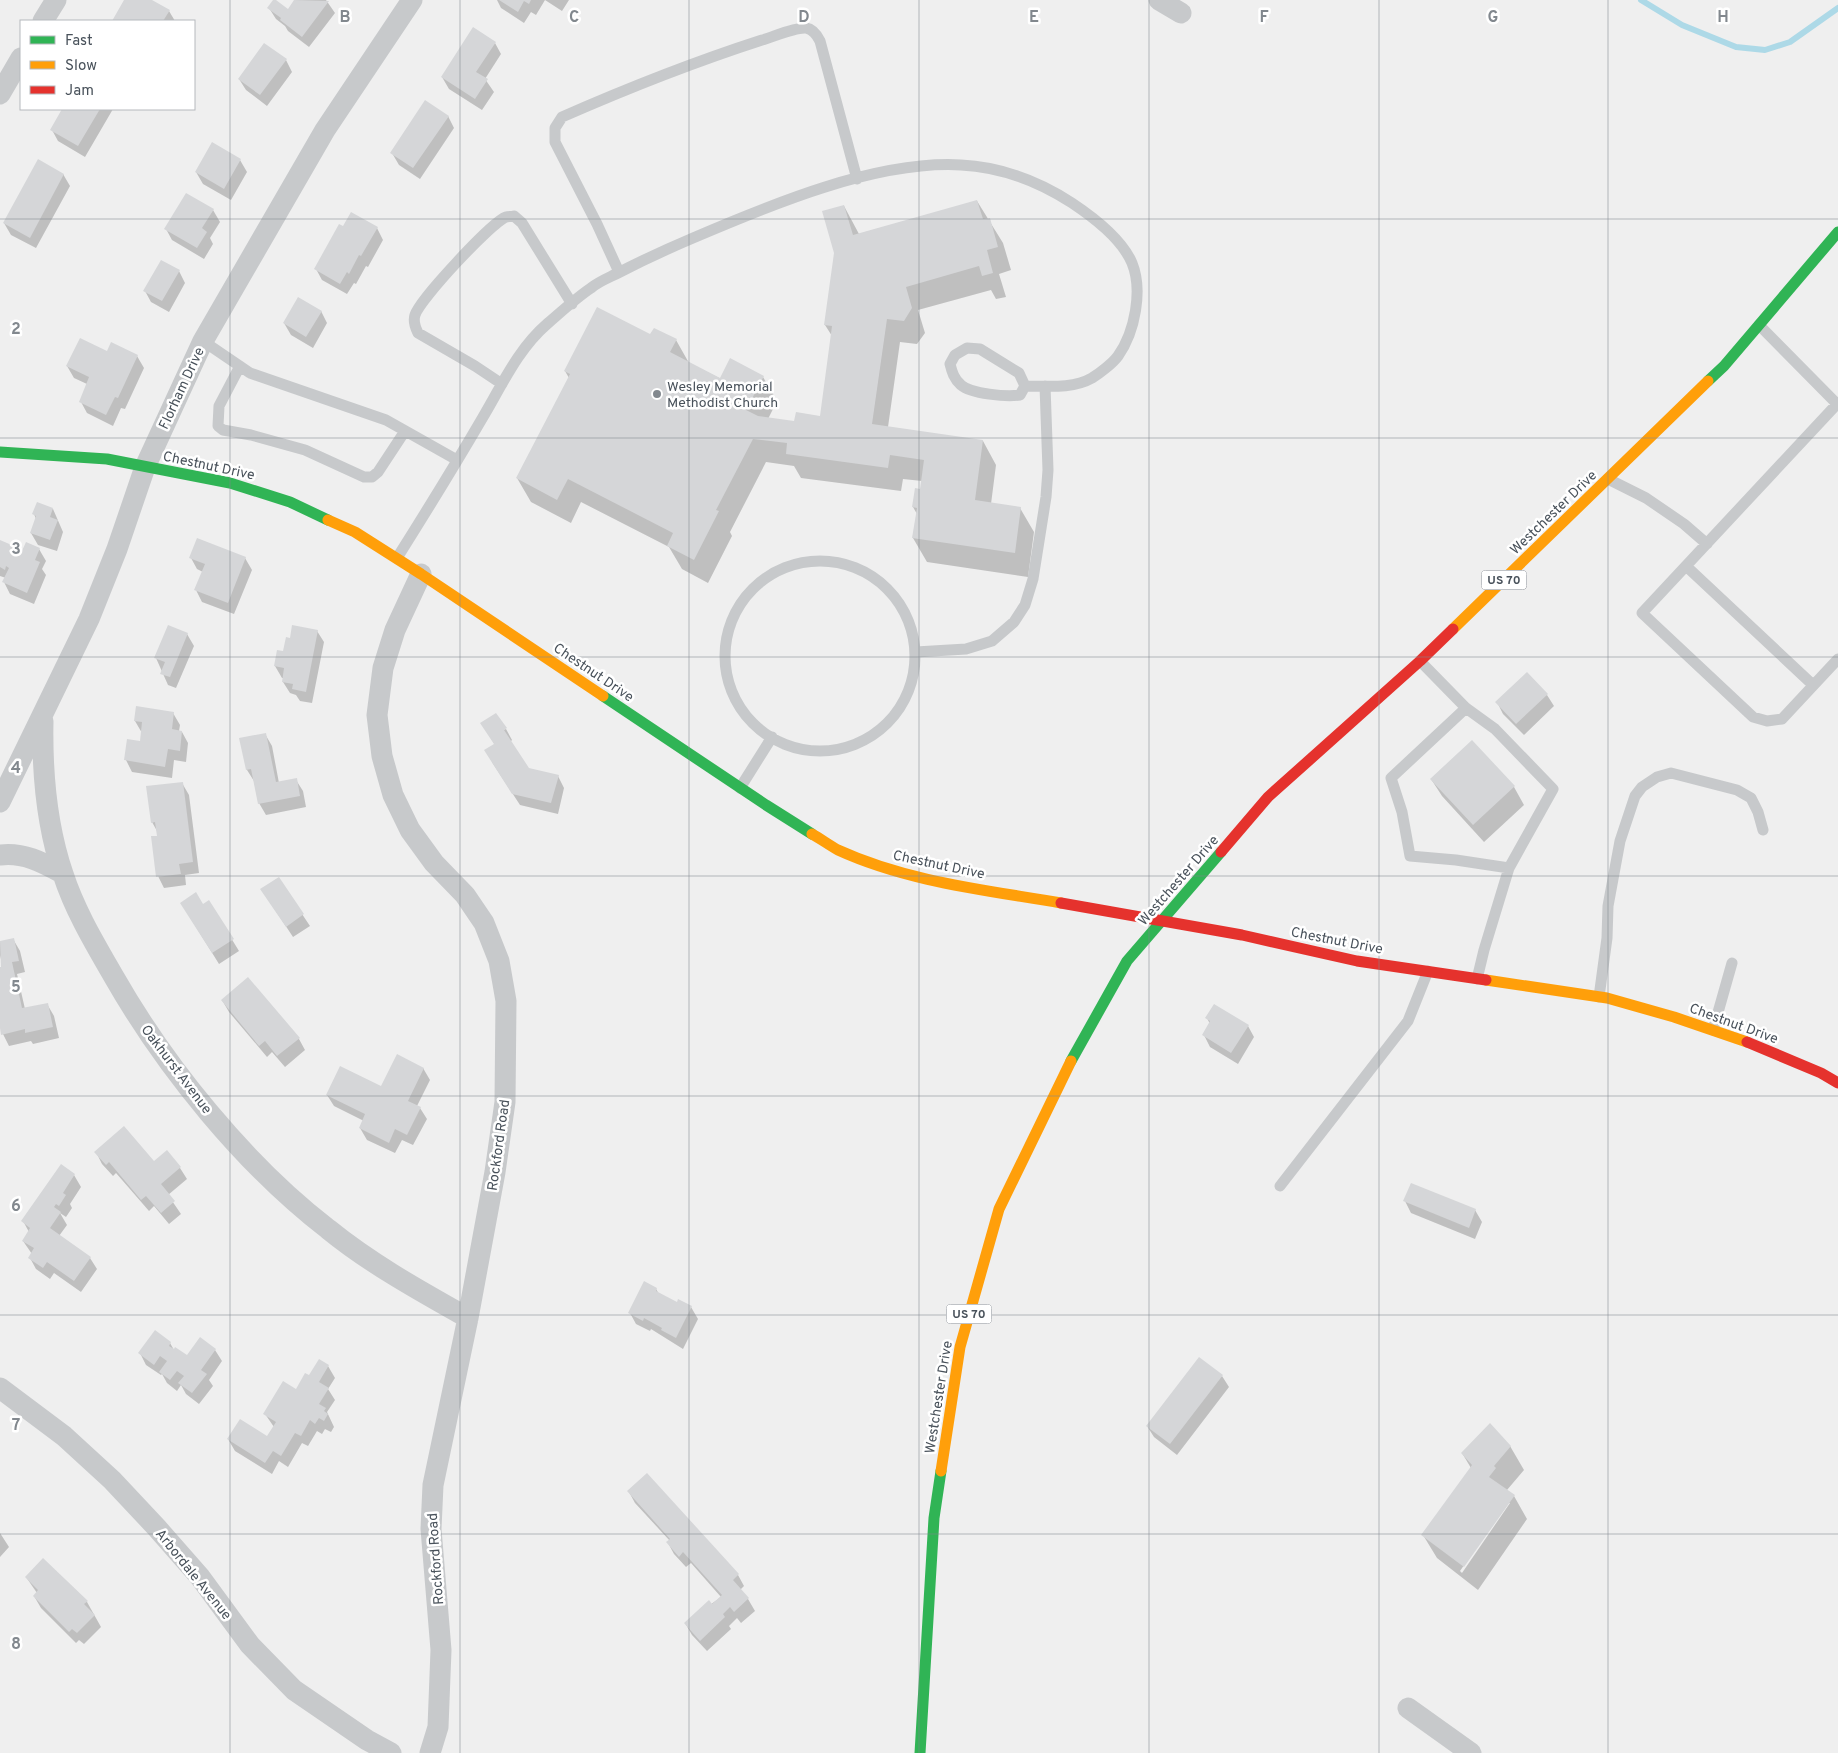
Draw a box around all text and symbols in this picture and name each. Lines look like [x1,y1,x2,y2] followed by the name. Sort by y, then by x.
[339,8,351,28] text: B
[569,8,579,28] text: C
[798,8,810,28] text: D
[1029,8,1039,28] text: E
[1259,8,1269,28] text: F
[1488,8,1498,28] text: G
[1717,8,1729,28] text: H
[20,20,195,110] legend
[65,32,93,51] text: Fast
[65,57,97,76] text: Slow
[65,82,94,101] text: Jam
[11,320,21,340] text: 2
[156,345,209,432] street label: Florham Drive
[667,379,778,412] place label: Wesley Memorial Methodist Church
[651,388,663,400] marker: Wesley Memorial Methodist Church
[161,448,256,484] street label: Chestnut Drive
[1507,467,1601,559] street label: Westchester Drive
[11,540,21,560] text: 3
[1482,570,1526,590] road number: US 70
[550,640,637,706] street label: Chestnut Drive
[11,759,21,779] text: 4
[1135,832,1223,930] street label: Westchester Drive
[891,847,986,883] street label: Chestnut Drive
[1289,924,1384,959] street label: Chestnut Drive
[11,978,21,998] text: 5
[1687,1000,1780,1048] street label: Chestnut Drive
[137,1022,215,1118] street label: Oakhurst Avenue
[485,1098,514,1192] street label: Rockford Road
[11,1197,21,1217] text: 6
[946,1305,992,1324] road number: US 70
[922,1340,957,1455] street label: Westchester Drive
[12,1416,20,1436] text: 7
[425,1512,448,1605] street label: Rockford Road
[151,1526,235,1624] street label: Arbordale Avenue
[11,1635,21,1655] text: 8

